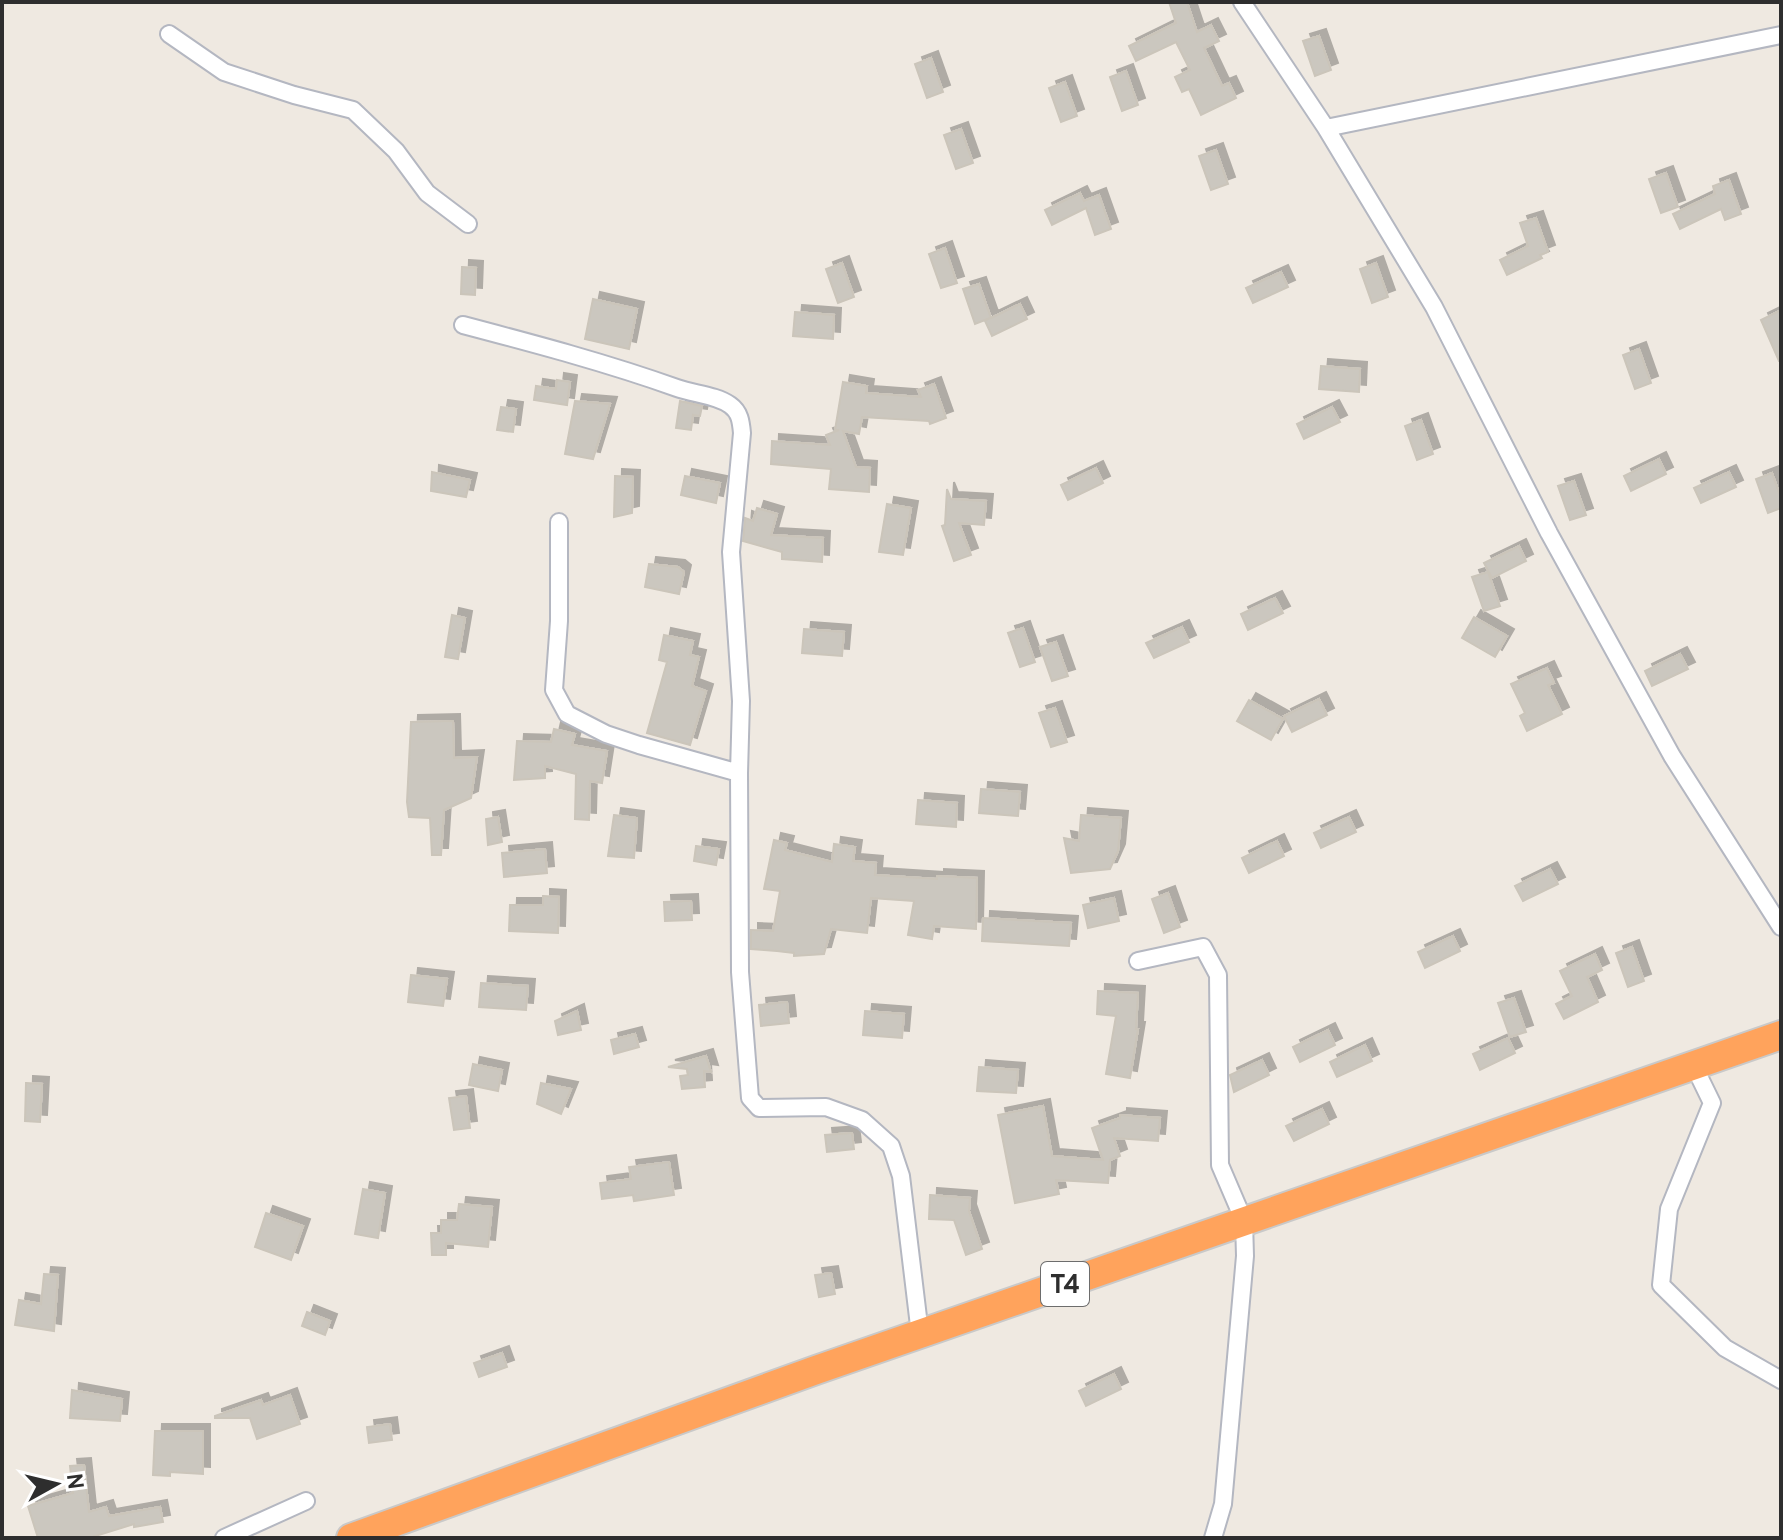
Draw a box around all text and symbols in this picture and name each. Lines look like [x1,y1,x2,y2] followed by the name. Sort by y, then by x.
[1041,1262,1089,1306] road number: T4
[16,1444,96,1524] north arrow
[59,1472,88,1491] text: N

